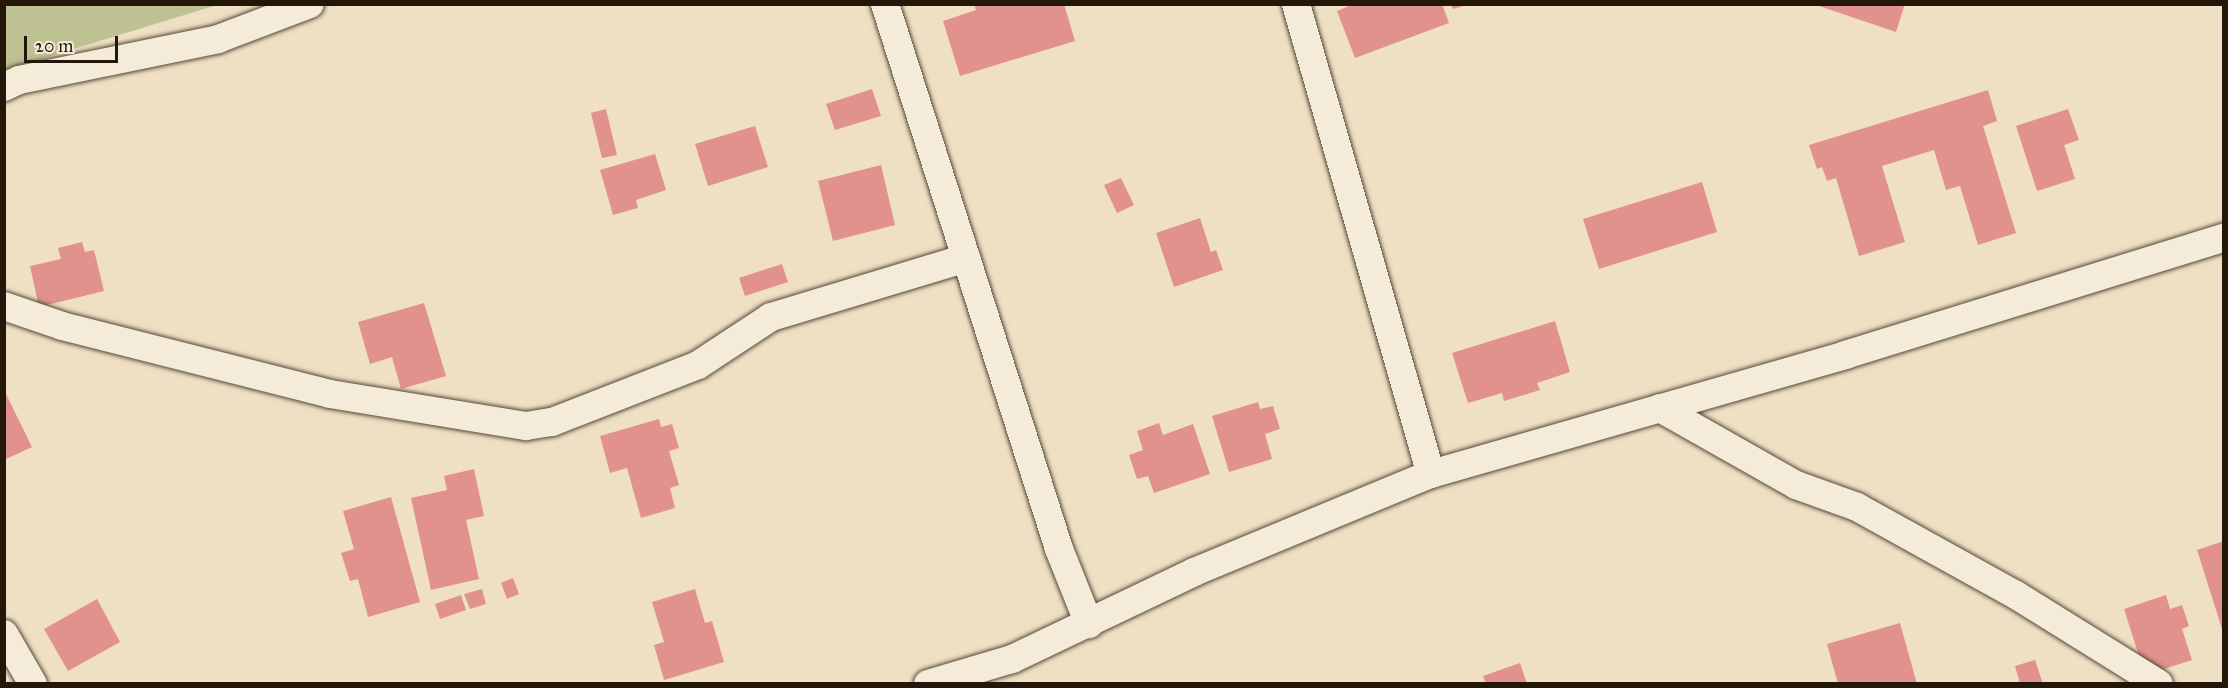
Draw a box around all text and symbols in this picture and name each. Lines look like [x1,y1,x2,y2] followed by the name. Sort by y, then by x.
[27,24,122,62] scale bar
[35,35,73,57] text: 20 m

